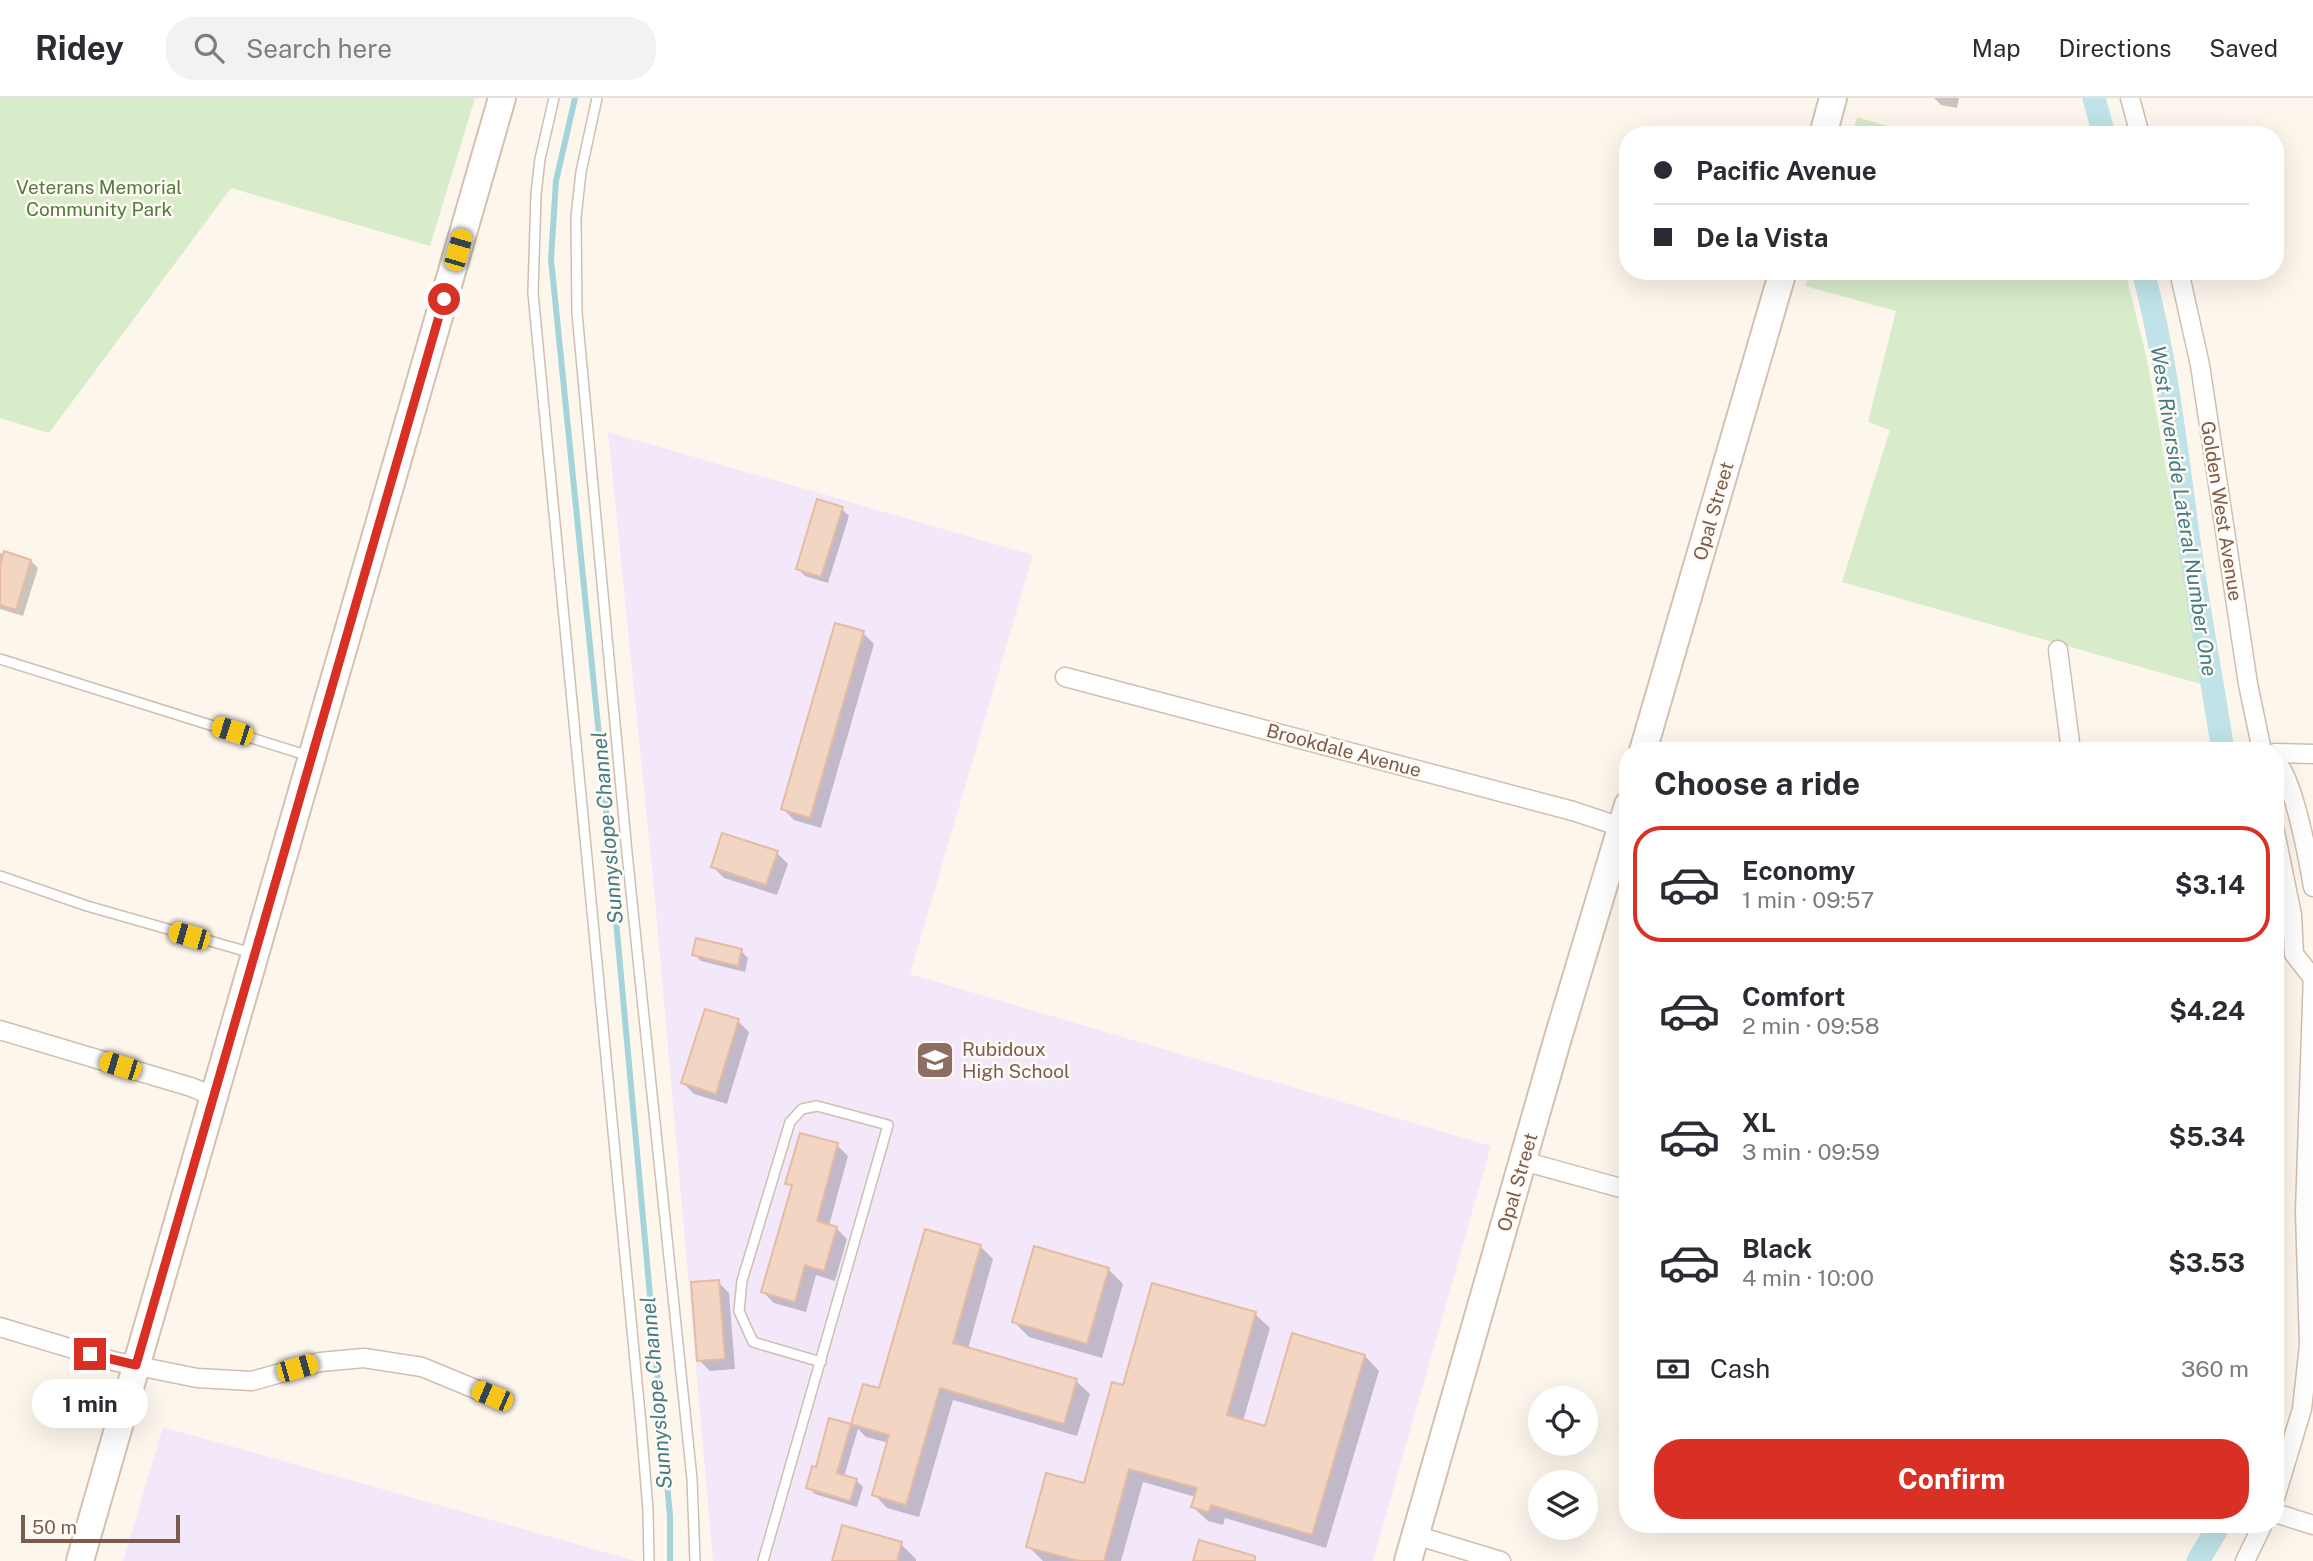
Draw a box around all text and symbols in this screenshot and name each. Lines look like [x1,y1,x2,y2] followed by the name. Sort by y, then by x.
[166,17,656,80] search box
[35,29,124,67] text: Ridey
[190,29,228,67] icon: search
[246,33,392,64] text: Search here
[1972,34,2021,62] text: Map
[2059,34,2171,62] text: Directions
[2209,34,2278,62] text: Saved
[1696,155,1877,186] text: Pacific Avenue
[16,176,182,220] park label: Veterans Memorial Community Park
[1696,222,1828,253] text: De la Vista
[443,227,474,273] car
[428,283,460,315] route start
[2145,344,2223,678] water label: West Riverside Lateral Number One
[2197,419,2247,603] street label: Golden West Avenue
[1688,459,1738,563] street label: Opal Street
[209,715,256,747] car
[1264,719,1424,781] street label: Brookdale Avenue
[586,731,628,925] water label: Sunnyslope Channel
[1654,765,1860,802] text: Choose a ride
[1658,853,1721,916] icon: car
[1742,855,1855,886] text: Economy
[2175,869,2245,900] text: $3.14
[1742,886,1874,913] text: 1 min · 09:57
[166,920,213,952] car
[1658,979,1721,1042] icon: car
[1742,981,1845,1012] text: Comfort
[2169,995,2245,1026] text: $4.24
[1742,1012,1880,1039] text: 2 min · 09:58
[962,1038,1070,1082] place label: Rubidoux High School
[914,1039,956,1081] school or university icon: Rubidoux High School
[97,1050,144,1082] car
[1658,1105,1721,1168] icon: car
[1742,1107,1776,1138] text: XL
[2168,1121,2245,1152] text: $5.34
[1492,1130,1542,1234] street label: Opal Street
[1742,1138,1880,1165] text: 3 min · 09:59
[1658,1231,1721,1294] icon: car
[1742,1233,1812,1264] text: Black
[2168,1247,2245,1278] text: $3.53
[1742,1264,1874,1291] text: 4 min · 10:00
[635,1296,677,1490] water label: Sunnyslope Channel
[74,1338,106,1370] route end
[1654,1350,1692,1388] icon: cash
[274,1352,321,1384] car
[1710,1353,1770,1384] text: Cash
[2181,1355,2249,1382] text: 360 m
[32,1378,148,1428] callout: 1 min
[469,1378,516,1414] car
[1528,1386,1598,1540] map controls
[1528,1386,1598,1456] button: locate
[62,1390,118,1417] text: 1 min
[1654,1439,2249,1519] button: Confirm
[1528,1470,1598,1540] button: layers
[21,1512,180,1544] scale bar
[32,1516,77,1538] text: 50 m

